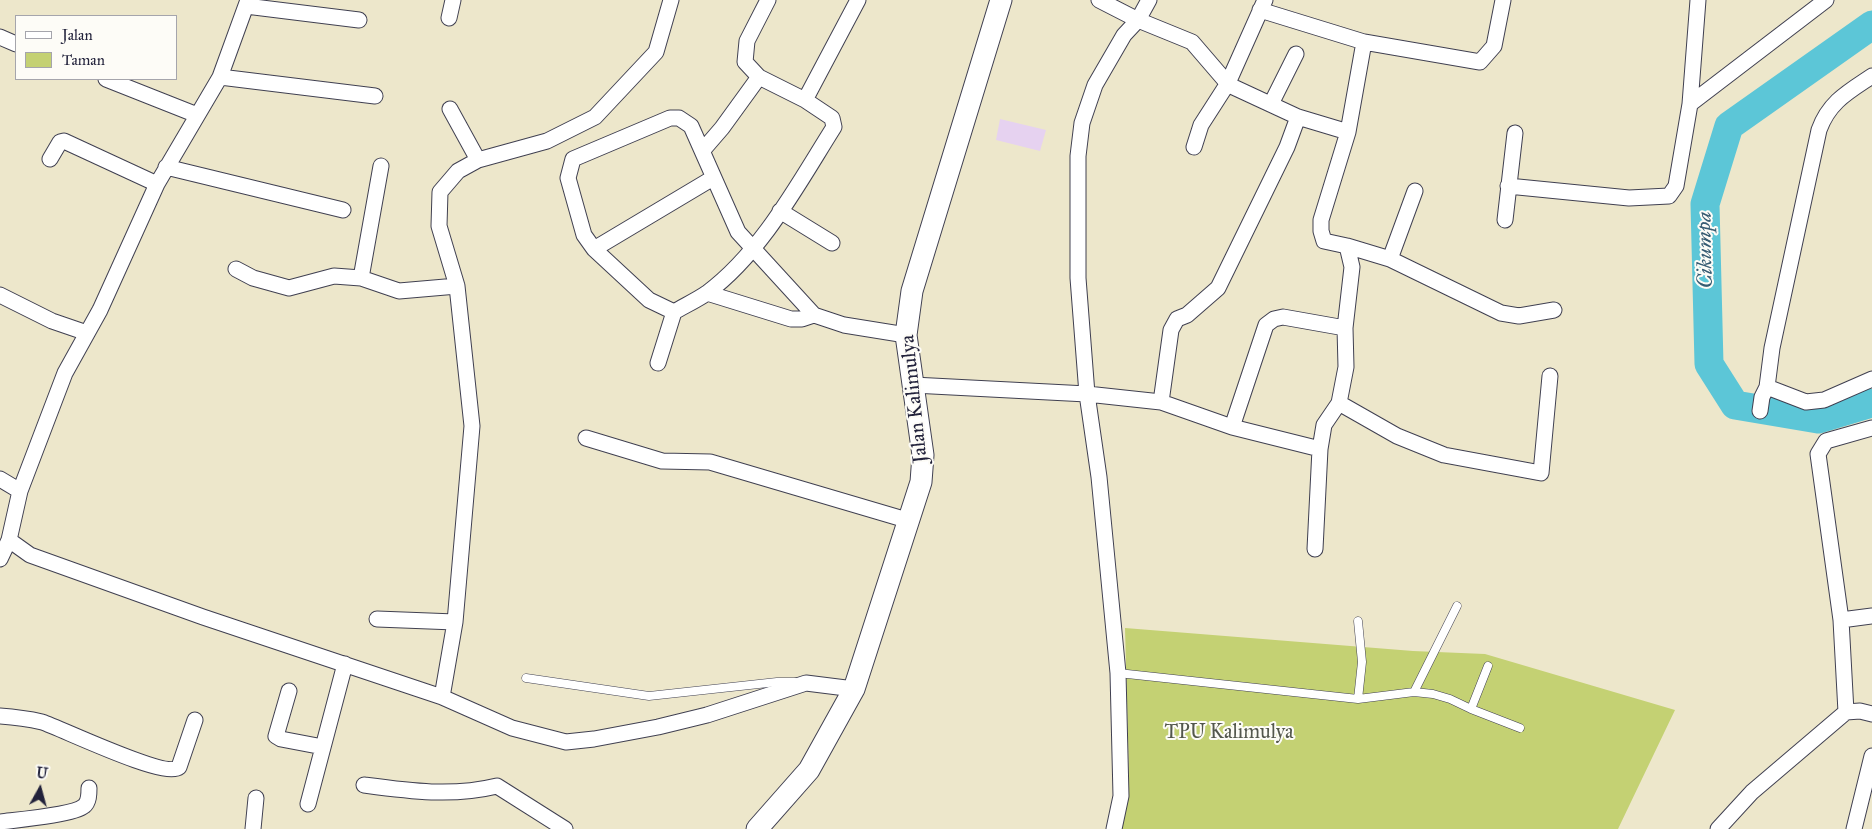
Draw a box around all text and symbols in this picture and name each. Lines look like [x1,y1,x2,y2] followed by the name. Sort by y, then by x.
[15,15,178,80] legend
[62,26,93,44] text: Jalan
[62,51,105,69] text: Taman
[1693,211,1719,289] water label: Cikumpa
[896,334,934,464] street label: Jalan Kalimulya
[1165,721,1293,745] park label: TPU Kalimulya
[15,764,65,814] north arrow
[35,765,48,783] text: U

